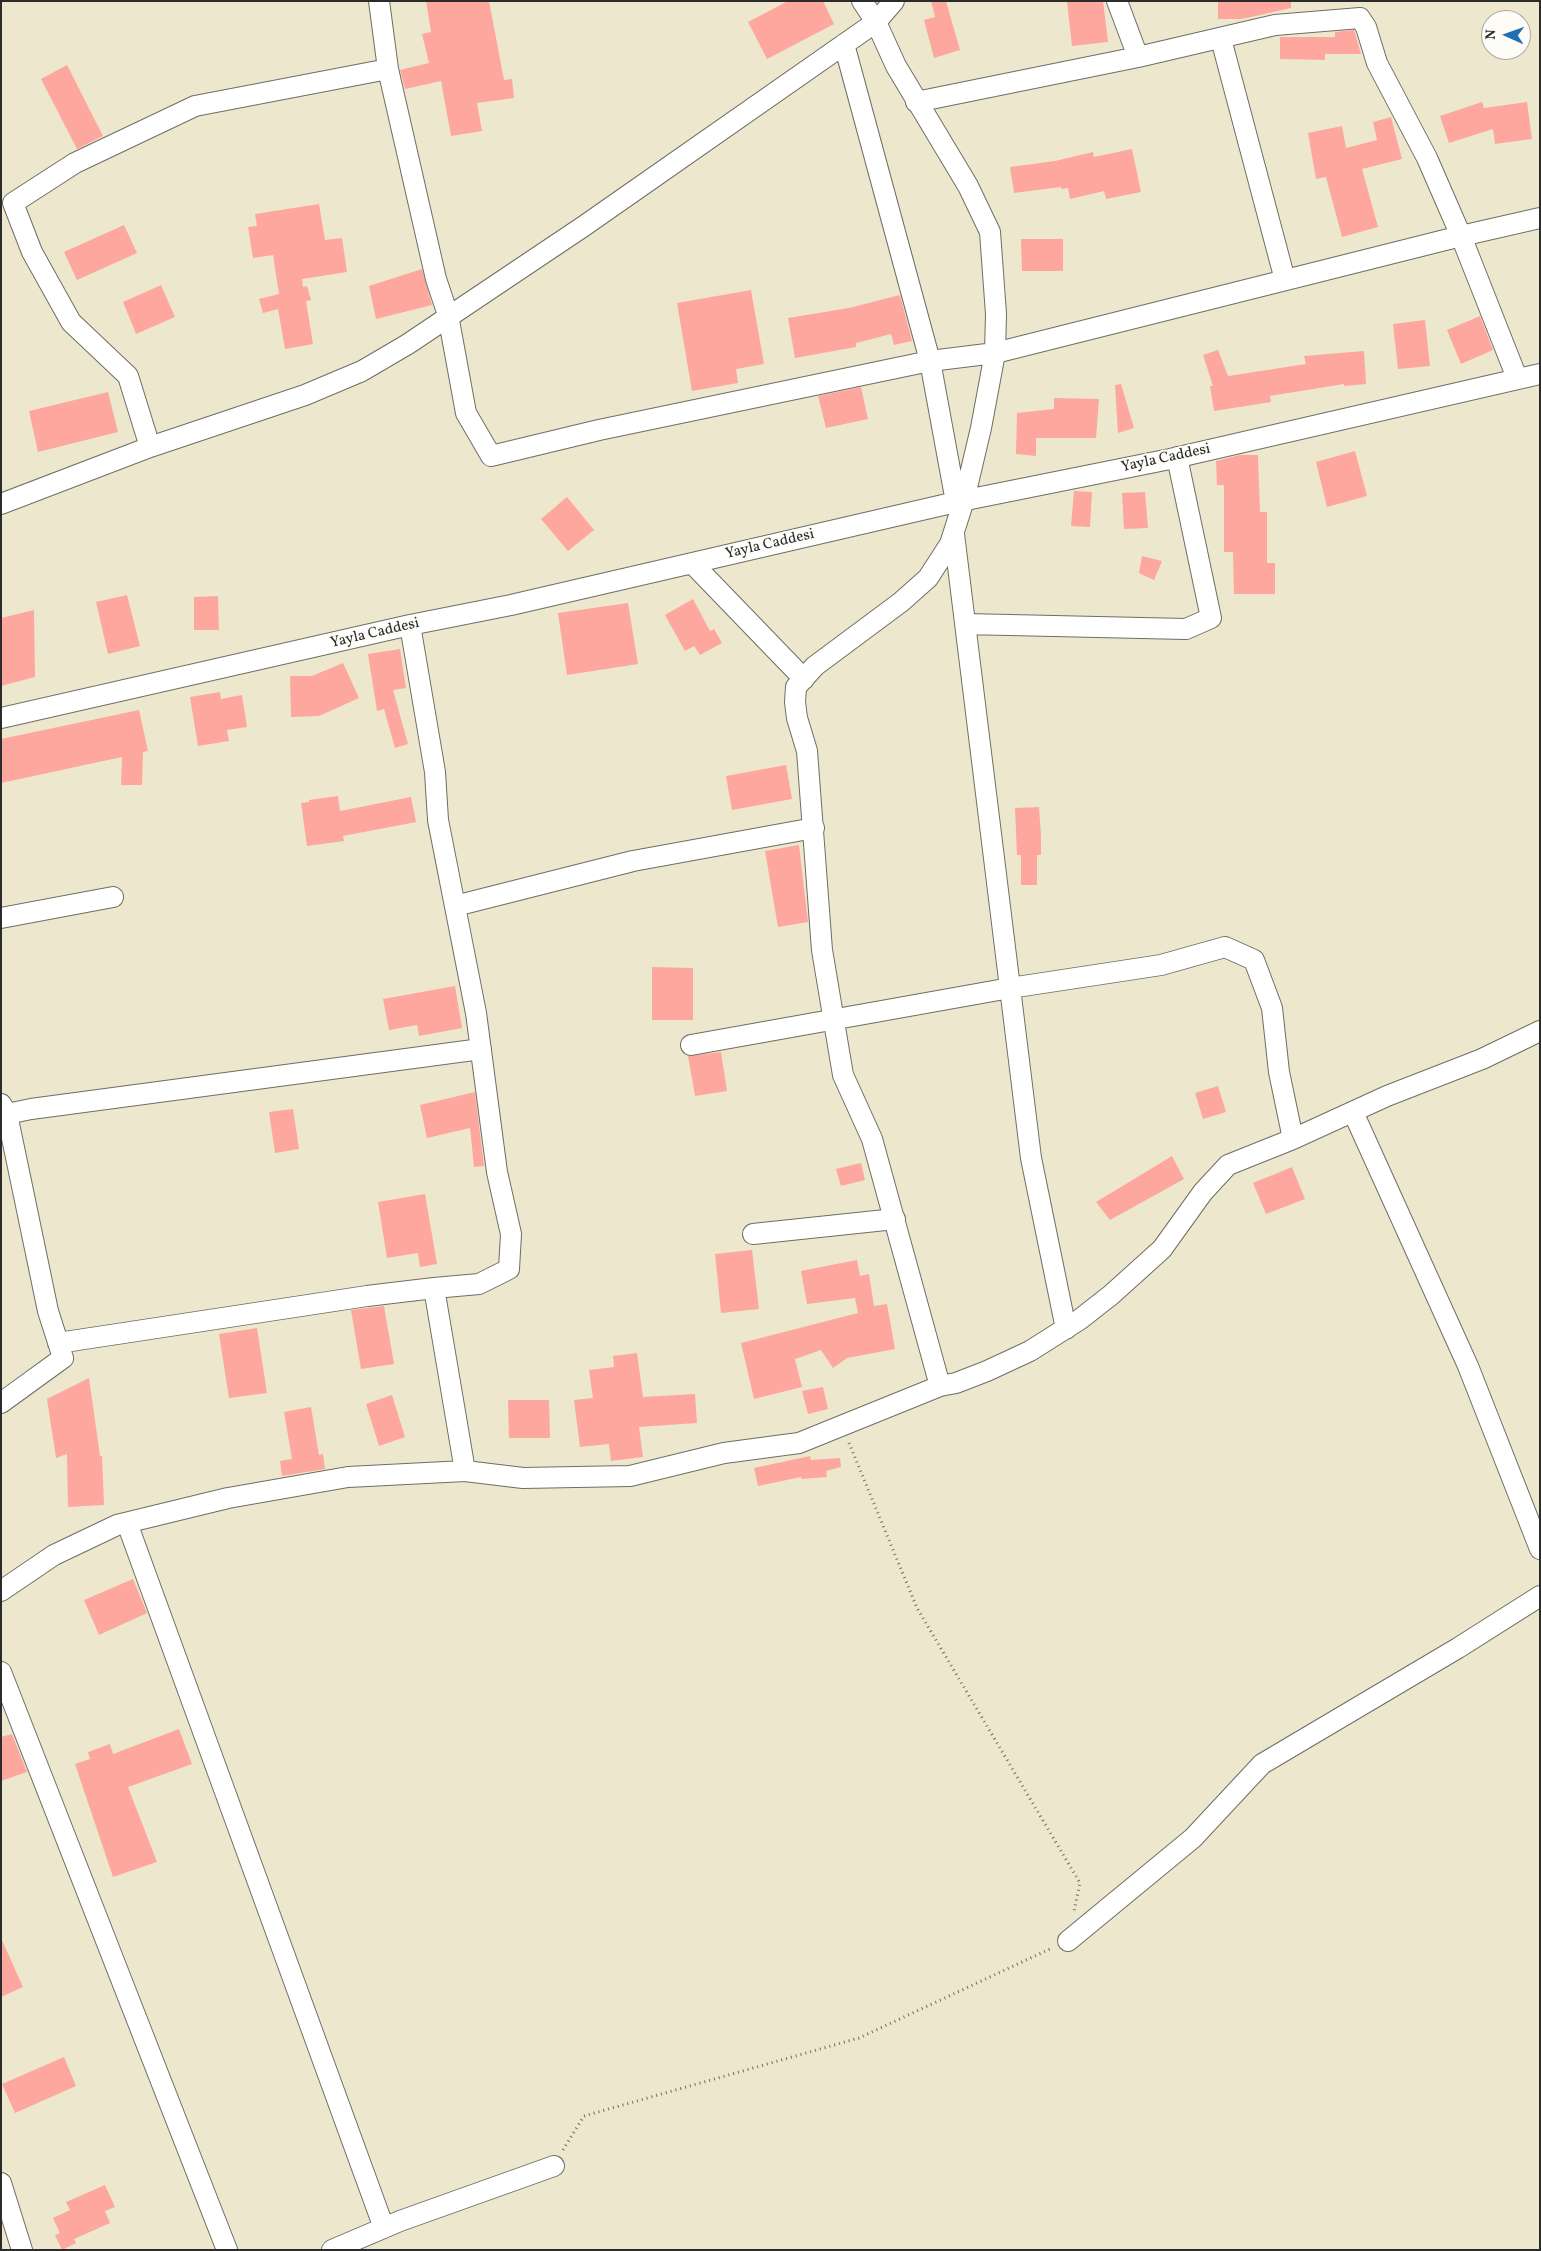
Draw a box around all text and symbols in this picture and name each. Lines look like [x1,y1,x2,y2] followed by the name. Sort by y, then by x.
[1481,10,1531,60] north arrow
[1482,29,1501,40] text: N
[1120,441,1212,477] street label: Yayla Caddesi
[724,526,816,564] street label: Yayla Caddesi
[329,615,421,653] street label: Yayla Caddesi

